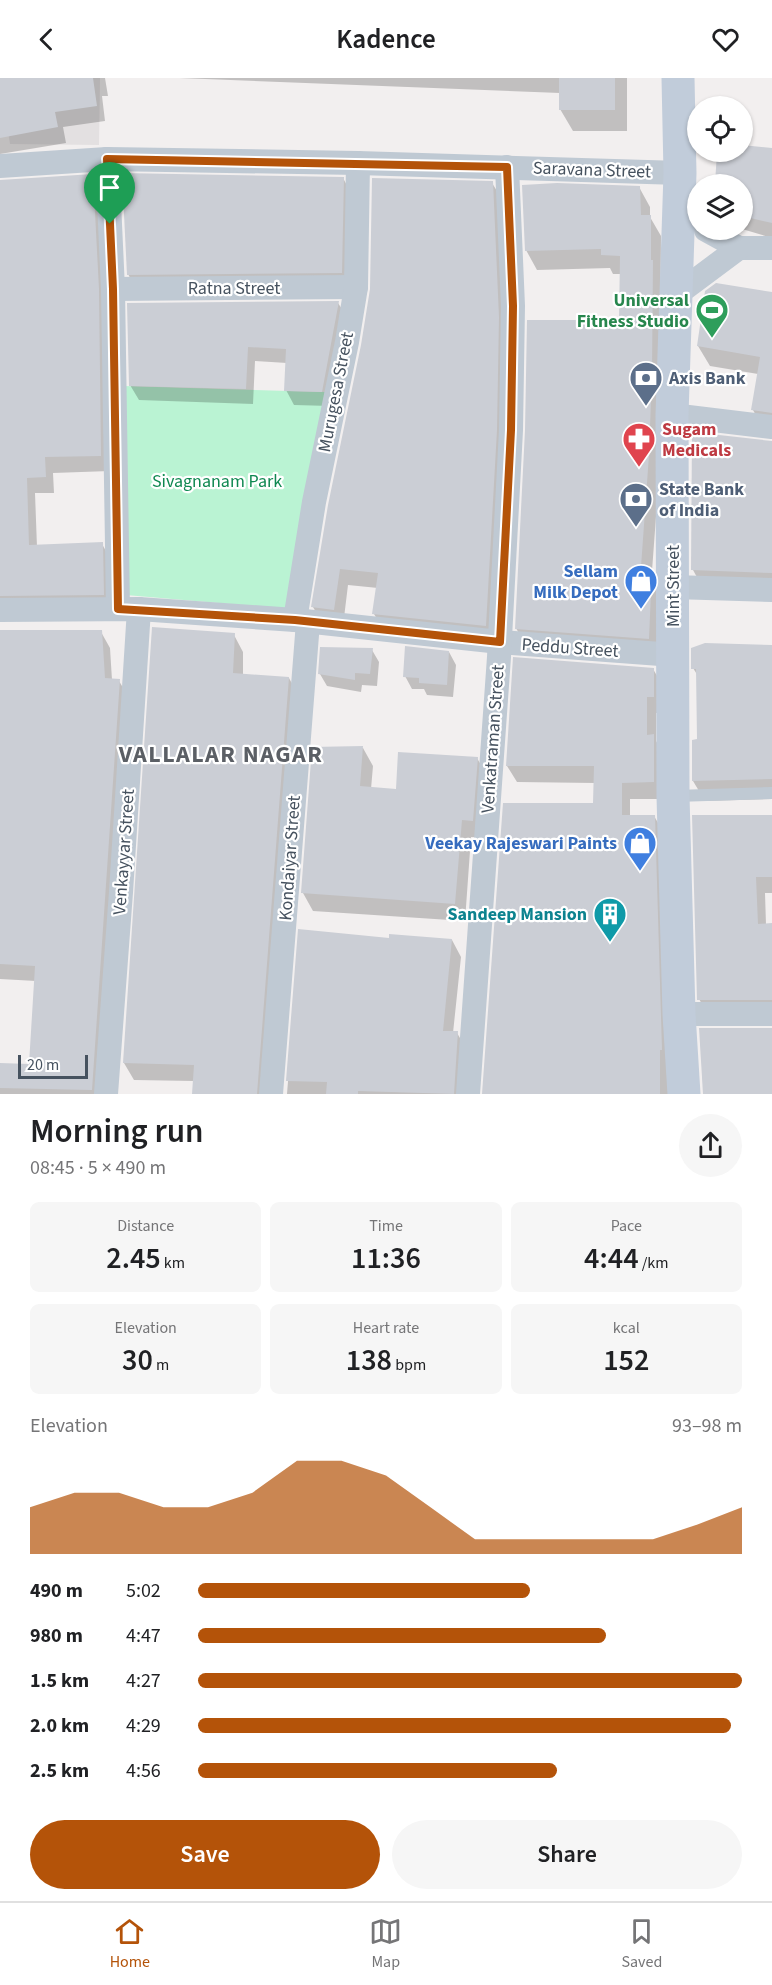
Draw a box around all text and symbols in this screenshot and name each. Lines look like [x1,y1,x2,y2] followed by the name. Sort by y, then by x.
[336,20,436,59] text: Kadence
[30,23,63,56] icon: back
[709,23,742,56] icon: heart
[687,96,753,240] map controls
[687,96,753,162] button: locate
[532,155,652,185] street label: Saravana Street
[84,162,135,224] pin
[93,171,126,204] icon: arrive
[687,174,753,240] button: layers
[188,276,280,301] street label: Ratna Street
[577,288,689,334] place label: Universal Fitness Studio
[694,292,730,339] sports icon: Universal Fitness Studio
[312,330,360,454] street label: Murugesa Street
[628,360,664,407] bank icon: Axis Bank
[668,366,746,391] place label: Axis Bank
[662,417,731,463] place label: Sugam Medicals
[621,421,657,468] pharmacy icon: Sugam Medicals
[152,469,282,494] park label: Sivagnanam Park
[659,477,744,523] place label: State Bank of India
[618,481,654,528] bank icon: State Bank of India
[661,545,686,627] street label: Mint Street
[533,559,618,605] place label: Sellam Milk Depot
[623,563,659,610] shop icon: Sellam Milk Depot
[521,632,619,664] street label: Peddu Street
[475,664,511,814] street label: Venkatraman Street
[118,737,323,772] district label: VALLALAR NAGAR
[107,788,141,916] street label: Venkayyar Street
[273,795,307,921] street label: Kondaiyar Street
[622,825,658,872] shop icon: Veekay Rajeswari Paints
[424,831,617,856] place label: Veekay Rajeswari Paints
[592,896,628,943] building icon: Sandeep Mansion
[448,902,587,927] place label: Sandeep Mansion
[18,1052,88,1079] scale bar
[27,1054,59,1076] text: 20 m
[30,1108,204,1155] text: Morning run
[679,1114,742,1177] button: share
[30,1154,166,1182] text: 08:45 · 5 × 490 m
[117,1215,174,1237] text: Distance
[369,1215,403,1237] text: Time
[611,1215,642,1237] text: Pace
[106,1237,161,1280] text: 2.45
[351,1237,421,1280] text: 11:36
[584,1237,639,1280] text: 4:44
[161,1252,185,1274] text: km
[639,1252,669,1274] text: /km
[115,1317,177,1339] text: Elevation
[353,1317,419,1339] text: Heart rate
[613,1317,640,1339] text: kcal
[122,1339,153,1382] text: 30
[346,1339,392,1382] text: 138
[603,1339,649,1382] text: 152
[153,1354,169,1376] text: m
[392,1354,426,1376] text: bpm
[30,1412,108,1440] text: Elevation
[672,1412,742,1440] text: 93–98 m
[30,1577,83,1605] text: 490 m
[126,1577,161,1605] text: 5:02
[30,1622,83,1650] text: 980 m
[126,1622,161,1650] text: 4:47
[30,1667,89,1695] text: 1.5 km
[126,1667,161,1695] text: 4:27
[30,1712,89,1740] text: 2.0 km
[126,1712,161,1740] text: 4:29
[30,1757,89,1785] text: 2.5 km
[126,1757,161,1785] text: 4:56
[30,1820,380,1889] button: Save
[392,1820,742,1889] button: Share
[110,1915,150,1973] tab: Home
[369,1915,402,1973] tab: Map
[622,1915,662,1973] tab: Saved

